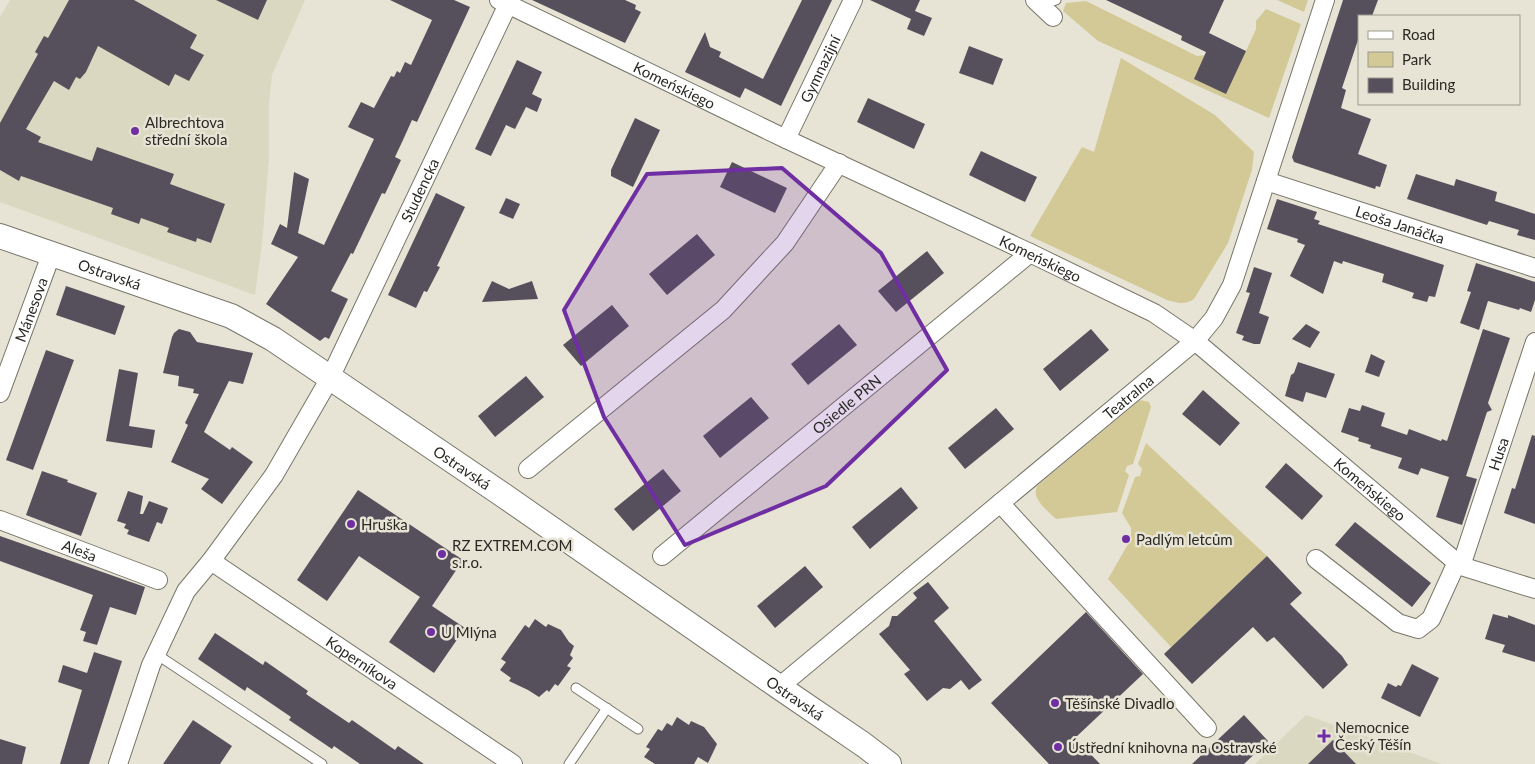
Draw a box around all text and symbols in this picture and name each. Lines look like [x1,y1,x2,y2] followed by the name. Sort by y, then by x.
[1358,15,1520,105] legend
[1402,25,1435,43] text: Road
[796,31,844,105] street label: Gymnazijní
[1402,50,1432,68] text: Park
[631,58,718,112] street label: Komeńskiego
[1402,75,1455,93] text: Building
[145,113,227,148] place label: Albrechtova střední škola
[129,125,141,137] marker: Albrechtova střední škola
[397,155,442,225] street label: Studencka
[1353,202,1447,247] street label: Leoša Janáčka
[997,231,1084,285] street label: Komeńskiego
[76,255,144,293] street label: Ostravská
[11,275,51,344] street label: Mánesova
[809,371,884,438] street label: Osiedle PRN
[1099,371,1157,423] street label: Teatralna
[1484,435,1512,473] street label: Husa
[430,441,494,493] street label: Ostravská
[1331,454,1410,525] street label: Komeńskiego
[361,515,408,533] place label: Hruška
[345,518,357,530] marker: Hruška
[1136,530,1233,548] place label: Padlým letcům
[1120,533,1132,545] marker: Padlým letcům
[60,535,99,565] street label: Aleša
[452,536,572,571] place label: RZ EXTREM.COM s.r.o.
[436,548,448,560] marker: RZ EXTREM.COM s.r.o.
[441,623,497,641] place label: U Mlýna
[425,626,437,638] marker: U Mlýna
[323,632,401,693] street label: Koperníkova
[763,672,827,724] street label: Ostravská
[1065,694,1174,712] place label: Těšínské Divadlo
[1049,697,1061,709] marker: Těšínské Divadlo
[1335,718,1411,753] place label: Nemocnice Český Těšín
[1317,729,1331,743] marker: Nemocnice Český Těšín
[1068,738,1277,756] place label: Ústřední knihovna na Ostravské
[1052,741,1064,753] marker: Ústřední knihovna na Ostravské

